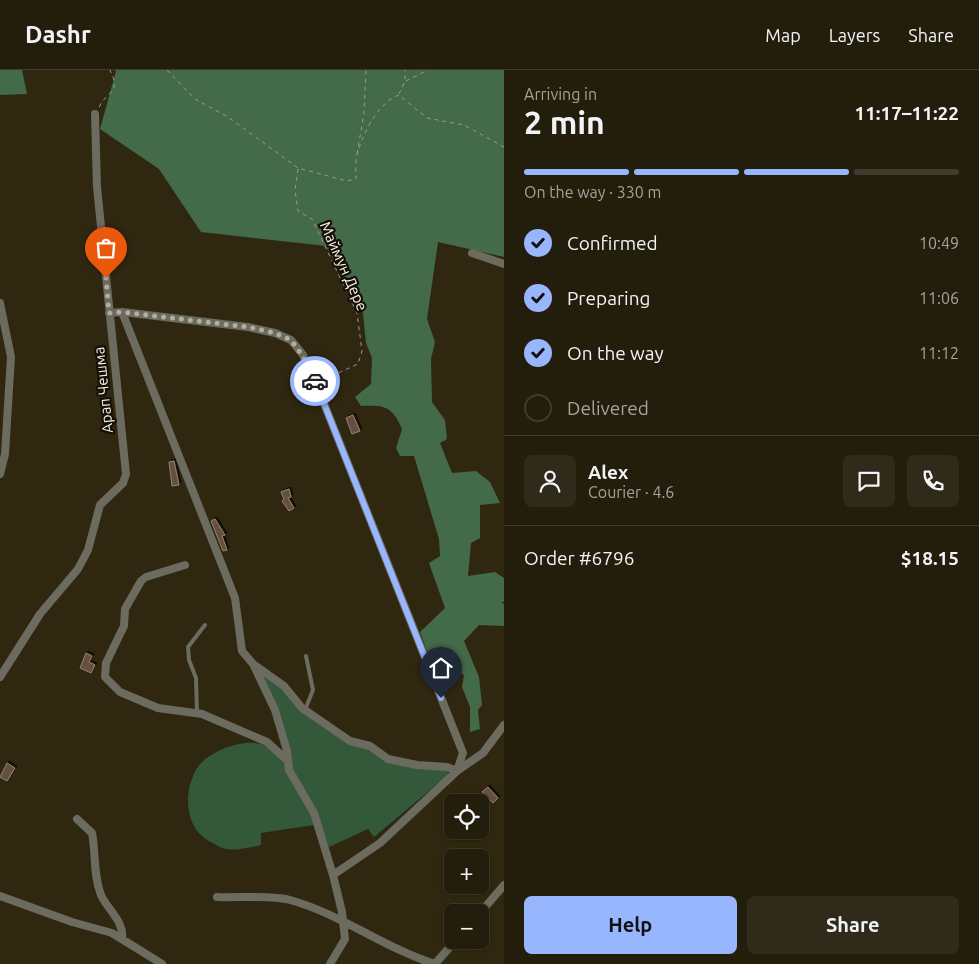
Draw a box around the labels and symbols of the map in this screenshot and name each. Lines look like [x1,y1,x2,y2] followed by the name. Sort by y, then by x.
[317,219,371,313] street label: Маймун Дере
[85,227,127,278] pin
[90,346,116,434] street label: Арап Чешма
[290,356,340,406] courier
[420,647,462,698] pin

